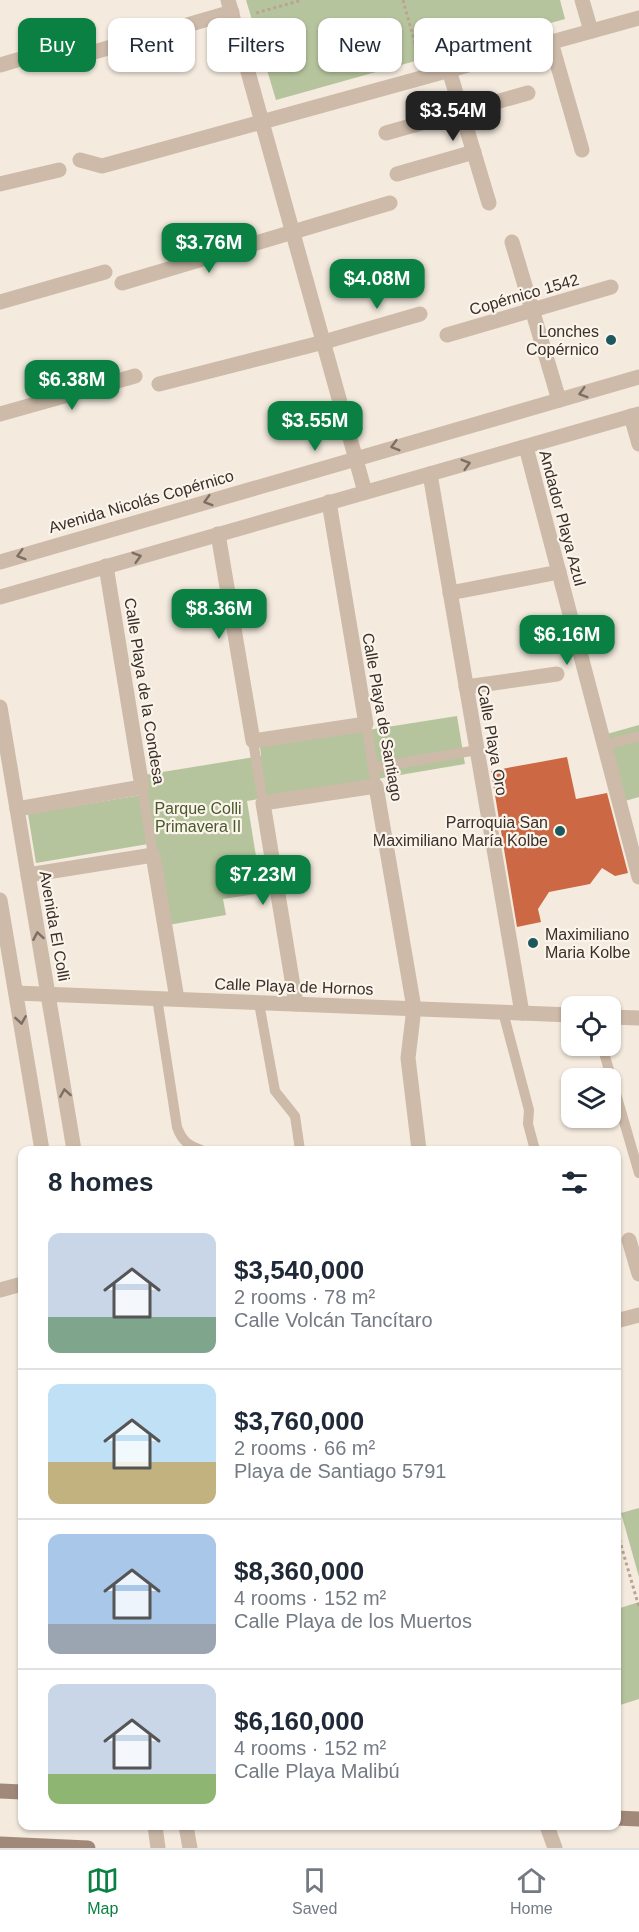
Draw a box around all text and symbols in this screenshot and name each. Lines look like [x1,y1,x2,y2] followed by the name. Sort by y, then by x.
[18,18,96,72] chip: Buy
[108,18,195,72] chip: Rent
[207,18,306,72] chip: Filters
[318,18,402,72] chip: New
[414,18,553,72] chip: Apartment
[404,91,502,142] pin: $3.54M
[420,99,486,121] text: $3.54M
[160,223,258,274] pin: $3.76M
[176,231,242,253] text: $3.76M
[328,259,426,310] pin: $4.08M
[344,267,410,289] text: $4.08M
[467,271,581,318] street label: Copérnico 1542
[526,323,599,358] place label: Lonches Copérnico
[604,333,618,347] marker: Lonches Copérnico
[23,360,121,411] pin: $6.38M
[39,368,105,390] text: $6.38M
[578,386,589,398] one-way arrow
[266,401,364,452] pin: $3.55M
[282,409,348,431] text: $3.55M
[390,439,401,451] one-way arrow
[536,448,589,588] street label: Andador Playa Azul
[460,459,471,471] one-way arrow
[47,467,236,536] street label: Avenida Nicolás Copérnico
[203,494,214,506] one-way arrow
[16,548,26,561] one-way arrow
[131,552,142,564] one-way arrow
[170,589,268,640] pin: $8.36M
[121,597,168,786] street label: Calle Playa de la Condesa
[186,597,252,619] text: $8.36M
[518,615,616,666] pin: $6.16M
[534,623,600,645] text: $6.16M
[359,632,406,803] street label: Calle Playa de Santiago
[474,683,511,797] street label: Calle Playa Oro
[154,800,242,835] park label: Parque Colli Primavera II
[373,814,548,849] place label: Parroquia San Maximiliano María Kolbe
[553,824,567,838] marker: Parroquia San Maximiliano María Kolbe
[214,855,312,906] pin: $7.23M
[230,863,296,885] text: $7.23M
[36,870,73,983] street label: Avenida El Colli
[545,926,630,961] place label: Maximiliano Maria Kolbe
[33,932,45,941] one-way arrow
[526,936,540,950] marker: Maximiliano Maria Kolbe
[214,975,374,998] street label: Calle Playa de Hornos
[561,996,621,1128] map controls
[561,996,621,1056] button: locate
[14,1015,26,1025] one-way arrow
[561,1068,621,1128] button: layers
[59,1089,71,1098] one-way arrow
[558,1166,591,1199] icon: filters
[48,1167,154,1197] text: 8 homes
[234,1255,364,1285] text: $3,540,000
[96,1257,168,1329] icon: home
[234,1286,375,1308] text: 2 rooms · 78 m²
[234,1309,433,1331] text: Calle Volcán Tancítaro
[234,1406,364,1436] text: $3,760,000
[96,1408,168,1480] icon: home
[234,1437,375,1459] text: 2 rooms · 66 m²
[234,1460,446,1482] text: Playa de Santiago 5791
[234,1556,364,1586] text: $8,360,000
[96,1558,168,1630] icon: home
[234,1587,386,1609] text: 4 rooms · 152 m²
[234,1610,472,1632] text: Calle Playa de los Muertos
[234,1706,364,1736] text: $6,160,000
[96,1708,168,1780] icon: home
[234,1737,386,1759] text: 4 rooms · 152 m²
[234,1760,400,1782] text: Calle Playa Malibú
[86,1864,119,1918] tab: Map
[292,1864,337,1918] tab: Saved
[510,1864,553,1918] tab: Home

